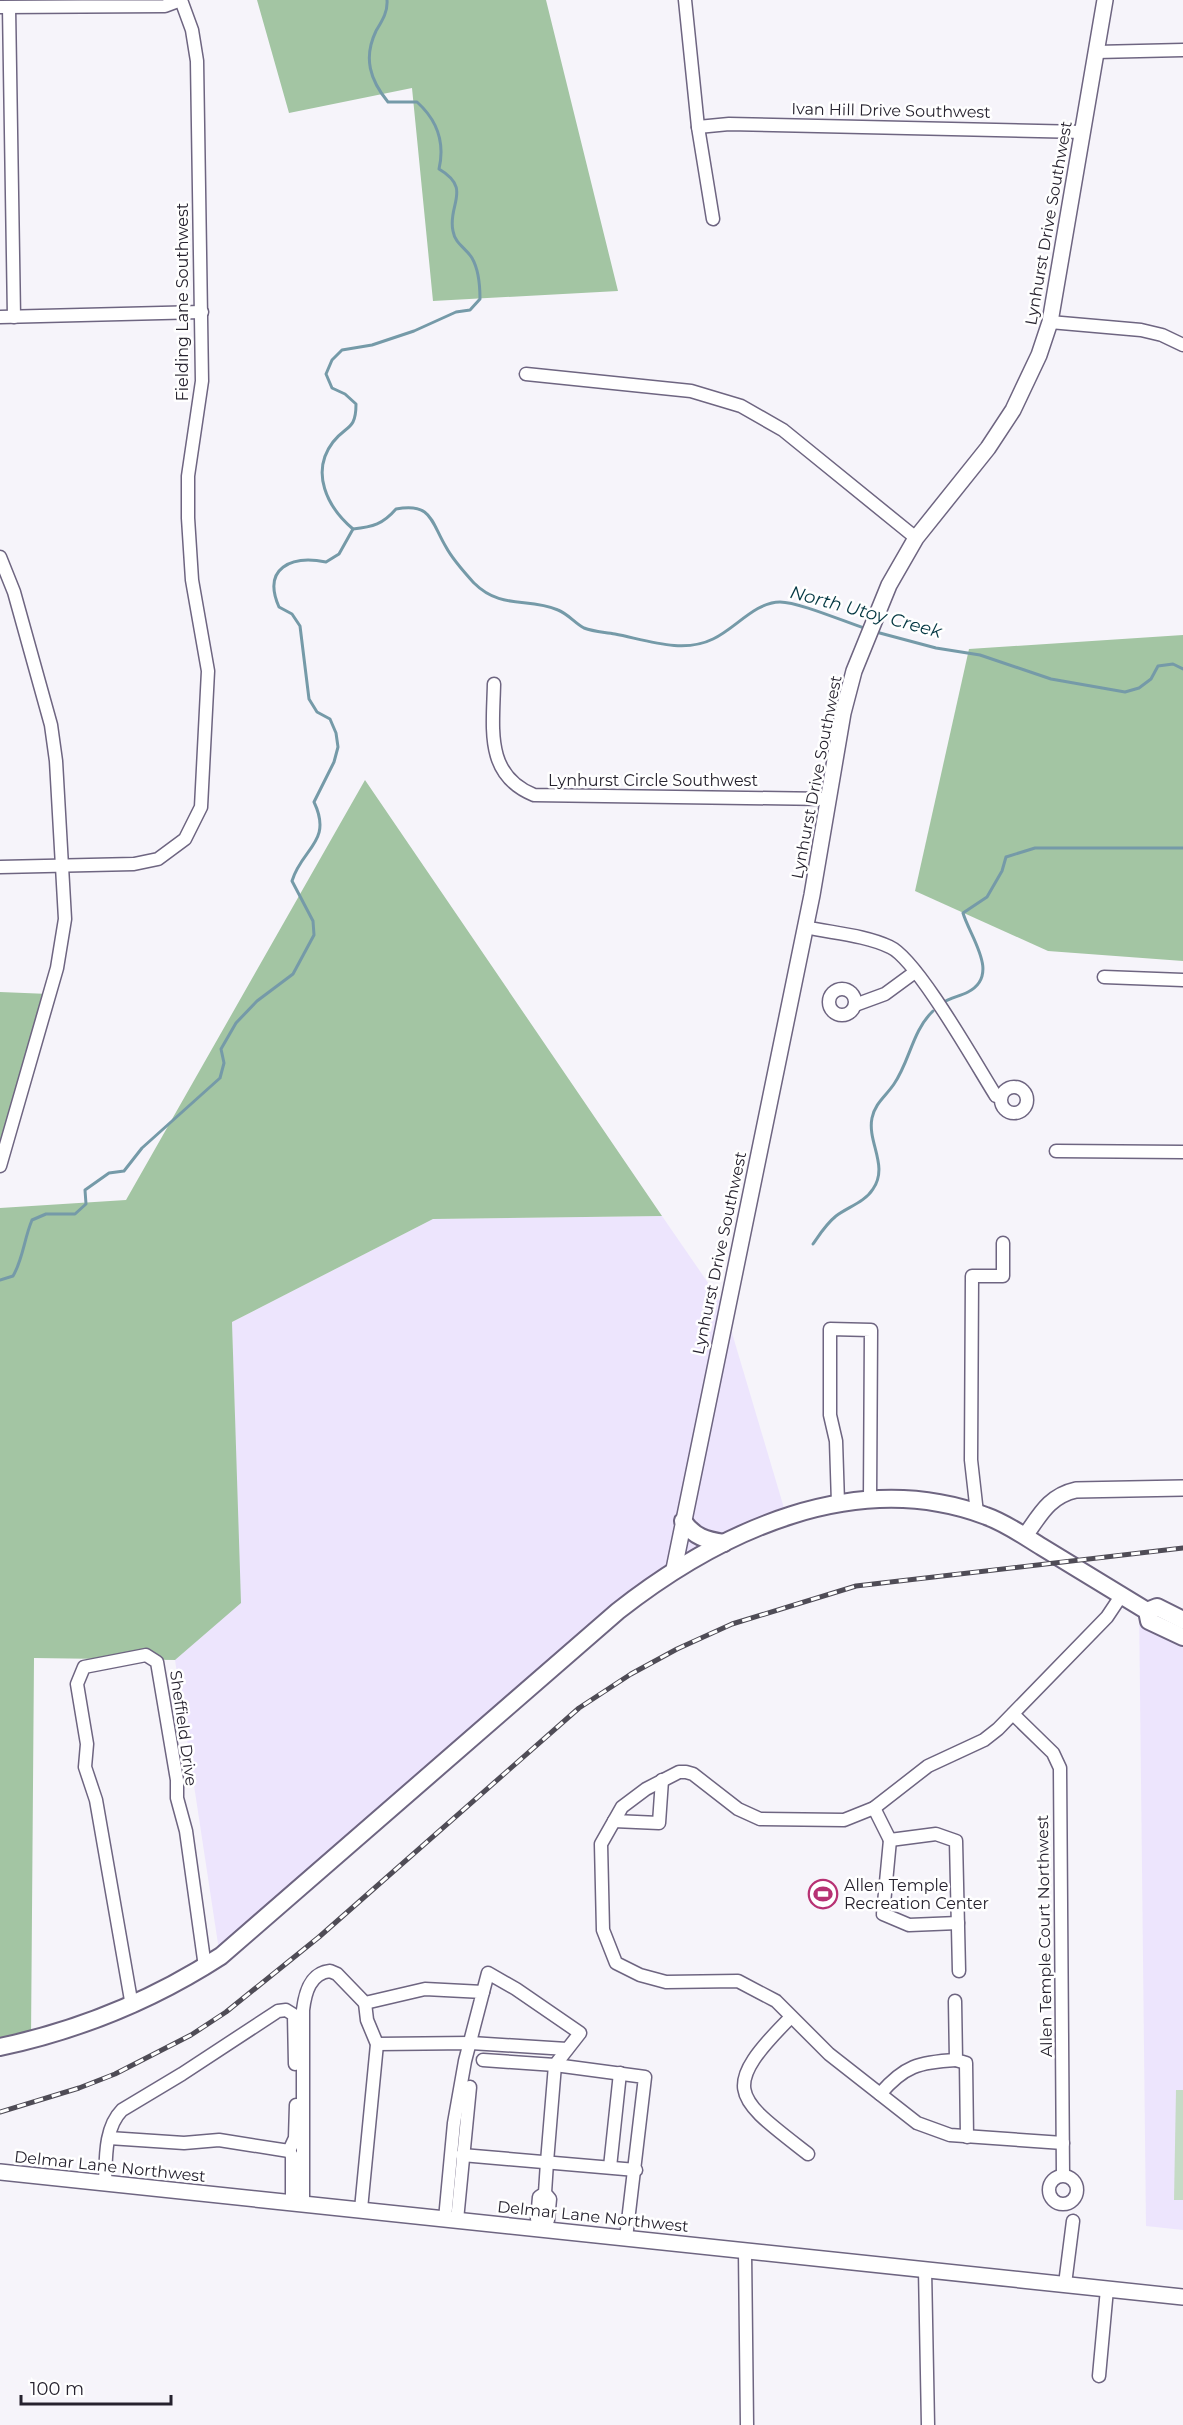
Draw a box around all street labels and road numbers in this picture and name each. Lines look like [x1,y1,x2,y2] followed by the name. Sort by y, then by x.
[791,99,991,122] street label: Ivan Hill Drive Southwest
[1021,119,1076,327] street label: Lynhurst Drive Southwest
[173,202,192,401] street label: Fielding Lane Southwest
[787,673,846,881] street label: Lynhurst Drive Southwest
[548,771,758,790] street label: Lynhurst Circle Southwest
[689,1149,750,1356] street label: Lynhurst Drive Southwest
[166,1669,201,1787] street label: Sheffield Drive
[1033,1814,1056,2057] street label: Allen Temple Court Northwest
[13,2147,207,2186] street label: Delmar Lane Northwest
[496,2197,690,2236] street label: Delmar Lane Northwest

